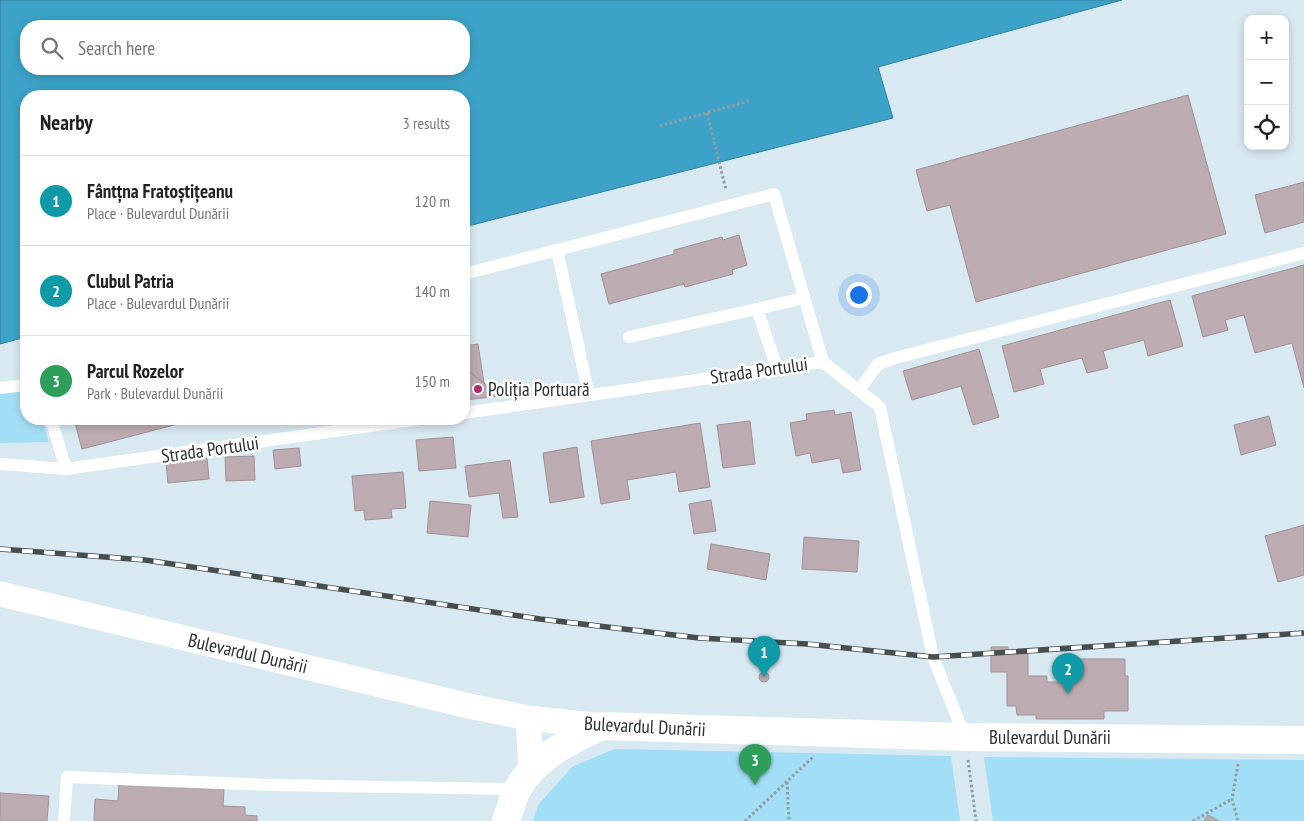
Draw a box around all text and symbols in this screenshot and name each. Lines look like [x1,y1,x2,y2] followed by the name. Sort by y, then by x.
[1244,15,1289,150] map controls
[1244,15,1289,60] button: +
[20,20,470,75] search box
[38,34,66,62] icon: search
[78,36,155,60] text: Search here
[1244,60,1289,105] button: −
[1244,105,1289,150] button: locate
[40,109,93,136] text: Nearby
[403,113,450,133] text: 3 results
[87,179,233,203] text: Fântțna Fratoștițeanu
[52,191,60,211] text: 1
[415,191,450,211] text: 120 m
[87,203,229,223] text: Place · Bulevardul Dunării
[87,269,174,293] text: Clubul Patria
[52,281,60,301] text: 2
[415,281,450,301] text: 140 m
[846,282,872,308] your location
[87,293,229,313] text: Place · Bulevardul Dunării
[709,351,809,389] street label: Strada Portului
[87,359,184,383] text: Parcul Rozelor
[52,371,60,391] text: 3
[415,371,450,391] text: 150 m
[488,377,590,401] place label: Poliția Portuară
[87,383,223,403] text: Park · Bulevardul Dunării
[472,383,484,395] marker: Poliția Portuară
[160,430,260,468] street label: Strada Portului
[186,628,310,678] street label: Bulevardul Dunării
[748,636,780,677] pin: 1
[1052,653,1084,694] pin: 2
[584,711,706,741] street label: Bulevardul Dunării
[989,725,1111,749] street label: Bulevardul Dunării
[739,744,771,785] pin: 3

